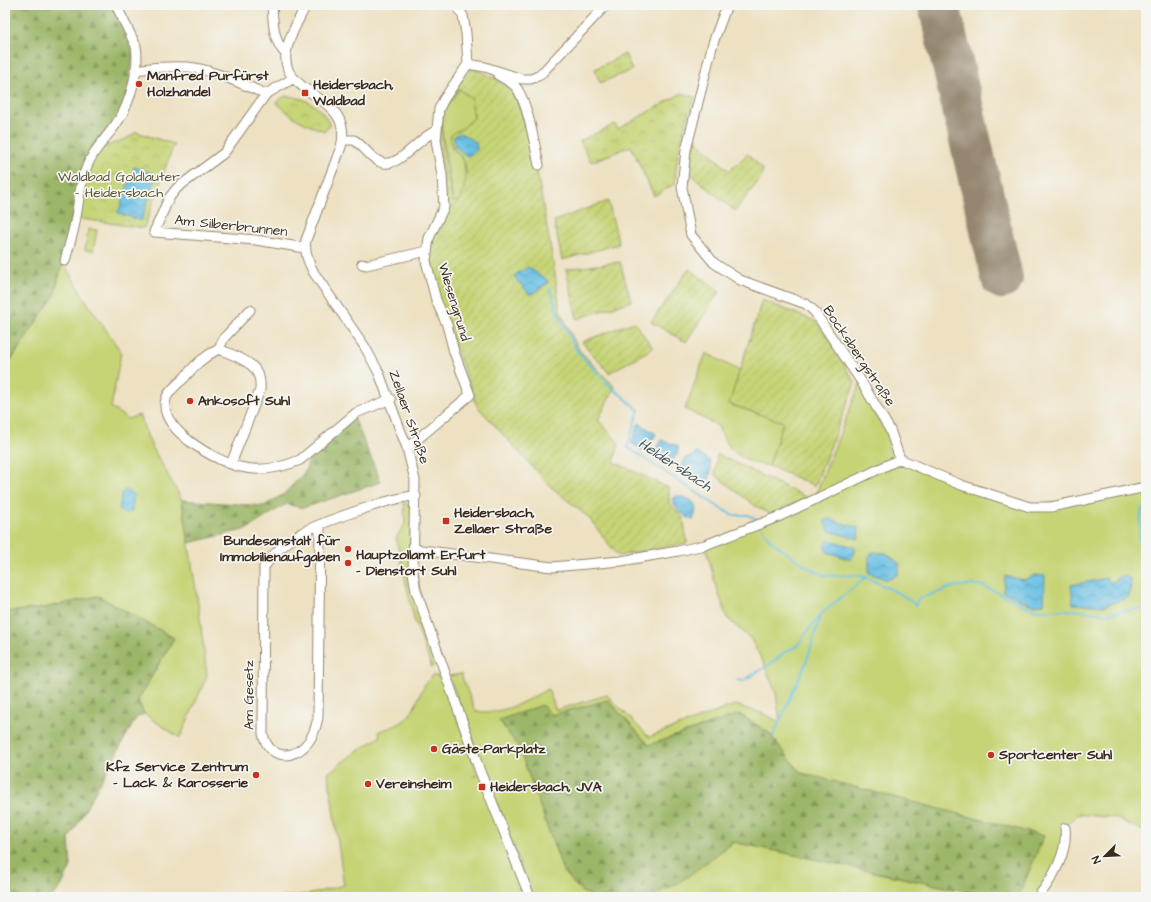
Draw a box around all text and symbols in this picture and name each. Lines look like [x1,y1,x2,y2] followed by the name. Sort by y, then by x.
[147,66,269,102] place label: Manfred Purfürst Holzhandel
[312,75,394,111] place label: Heidersbach, Waldbad
[134,79,144,89] marker: Manfred Purfürst Holzhandel
[300,88,310,98] marker: Heidersbach, Waldbad
[58,167,180,203] park label: Waldbad Goldlauter - Heidersbach
[174,210,288,242] street label: Am Silberbrunnen
[433,260,475,344] street label: Wiesengrund
[818,302,900,411] street label: Bocksbergstraße
[384,367,435,467] street label: Zellaer Straße
[198,391,291,411] place label: Ankosoft Suhl
[185,396,195,406] marker: Ankosoft Suhl
[634,433,716,497] water label: Heldersbach
[454,503,552,539] place label: Heidersbach, Zellaer Straße
[441,516,451,526] marker: Heidersbach, Zellaer Straße
[220,531,340,568] place label: Bundesanstalt für Immobilienaufgaben
[343,544,353,554] marker: Bundesanstalt für Immobilienaufgaben
[356,545,486,581] place label: Hauptzollamt Erfurt - Dienstort Suhl
[343,558,353,568] marker: Hauptzollamt Erfurt - Dienstort Suhl
[239,660,259,730] street label: Am Gesetz
[442,739,547,759] place label: Gäste-Parkplatz
[429,744,439,754] marker: Gäste-Parkplatz
[998,745,1113,765] place label: Sportcenter Suhl
[986,750,996,760] marker: Sportcenter Suhl
[106,757,249,793] place label: Kfz Service Zentrum - Lack & Karosserie
[251,770,261,780] marker: Kfz Service Zentrum - Lack & Karosserie
[375,774,452,794] place label: Vereinsheim
[490,777,603,797] place label: Heidersbach, JVA
[363,779,373,789] marker: Vereinsheim
[477,782,487,792] marker: Heidersbach, JVA
[1085,836,1125,876] north arrow
[1088,854,1105,866] text: N

